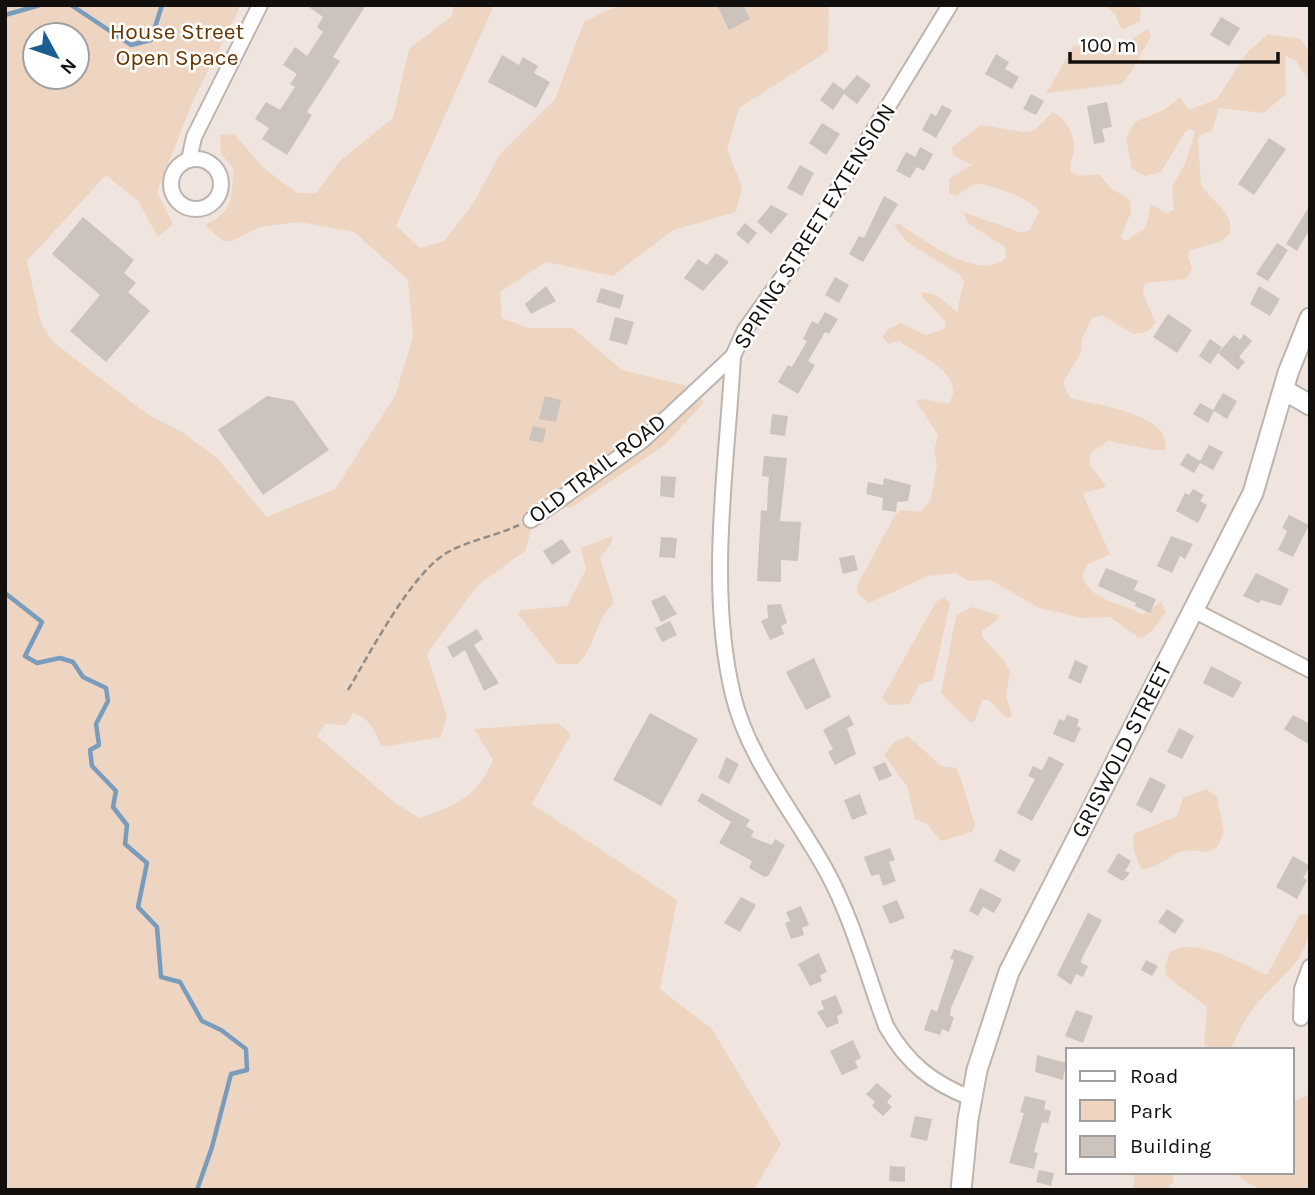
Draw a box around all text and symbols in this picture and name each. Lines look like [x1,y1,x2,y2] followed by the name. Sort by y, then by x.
[110,18,245,71] park label: House Street Open Space
[21,21,91,91] north arrow
[1070,21,1278,65] scale bar
[1080,33,1137,57] text: 100 m
[55,54,81,79] text: N
[728,99,901,354] street label: SPRING STREET EXTENSION
[523,408,671,529] street label: OLD TRAIL ROAD
[1066,658,1177,842] street label: GRISWOLD STREET
[1066,1048,1294,1174] legend
[1130,1064,1178,1088] text: Road
[1130,1099,1173,1123] text: Park
[1130,1134,1211,1158] text: Building

